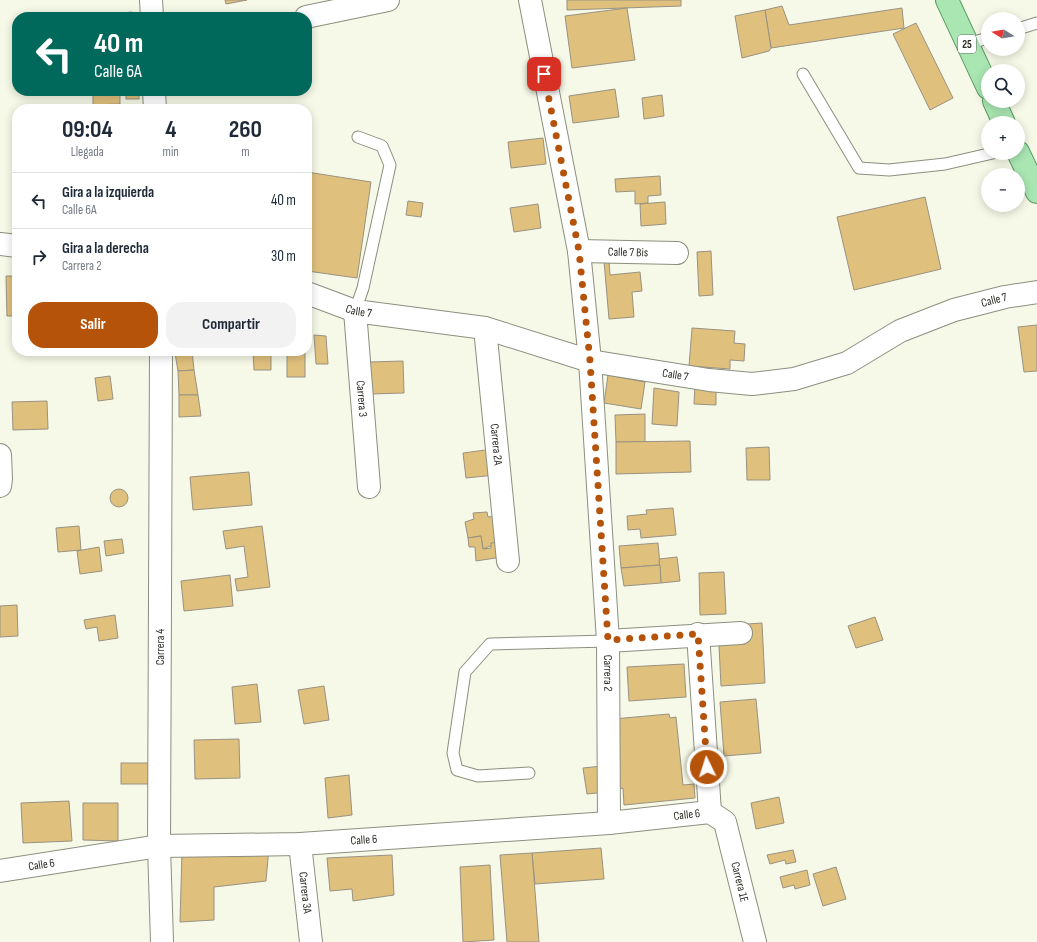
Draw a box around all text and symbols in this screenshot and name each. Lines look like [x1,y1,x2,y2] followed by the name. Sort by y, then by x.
[981,12,1025,56] north arrow
[981,12,1025,212] map controls
[94,27,143,60] text: 40 m
[28,28,80,80] icon: left
[958,35,976,53] road number: 25
[527,57,561,91] pin
[94,61,142,82] text: Calle 6A
[533,63,555,85] icon: arrive
[981,64,1025,108] button: search
[62,115,113,144] text: 09:04
[165,115,176,144] text: 4
[229,115,262,144] text: 260
[981,116,1025,160] button: +
[71,144,104,160] text: Llegada
[163,144,179,160] text: min
[241,144,250,160] text: m
[981,168,1025,212] button: −
[62,183,154,202] text: Gira a la izquierda
[28,190,50,212] icon: left
[271,191,296,210] text: 40 m
[62,202,96,218] text: Calle 6A
[62,239,149,258] text: Gira a la derecha
[608,245,648,260] street label: Calle 7 Bis
[28,246,50,268] icon: right
[271,247,296,266] text: 30 m
[62,258,102,274] text: Carrera 2
[980,290,1009,311] street label: Calle 7
[343,301,373,321] street label: Calle 7
[28,302,158,348] button: Salir
[166,302,296,348] button: Compartir
[661,366,690,385] street label: Calle 7
[353,380,370,418] street label: Carrera 3
[486,423,506,467] street label: Carrera 2A
[153,629,168,665] street label: Carrera 4
[600,655,615,692] street label: Carrera 2
[686,746,728,788] position arrow
[673,806,701,824] street label: Calle 6
[350,832,378,849] street label: Calle 6
[27,855,56,874] street label: Calle 6
[727,860,752,904] street label: Carrera 1E
[295,871,315,915] street label: Carrera 3A

